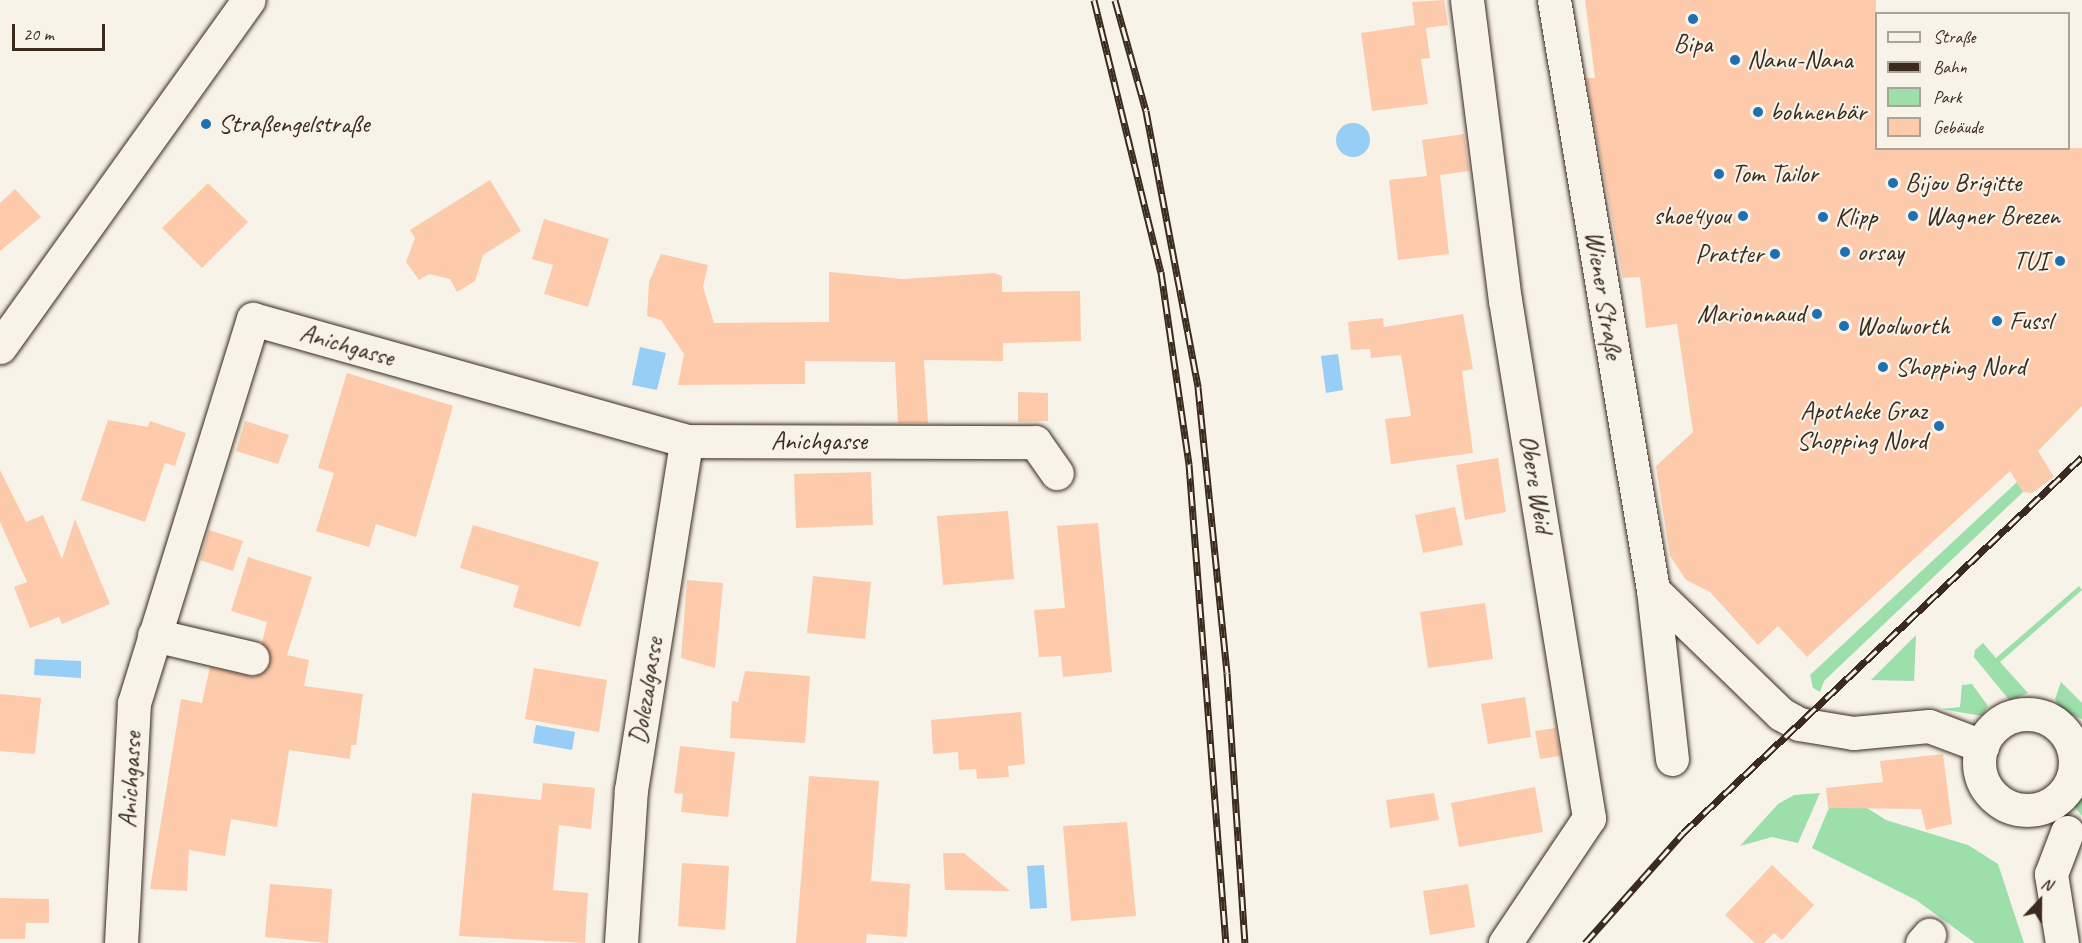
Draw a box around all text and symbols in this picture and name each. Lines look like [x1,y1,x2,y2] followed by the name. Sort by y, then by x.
[15,12,108,50] scale bar
[1686,12,1700,26] marker: Bipa
[1875,12,2070,150] legend
[23,23,54,45] text: 20 m
[1933,26,1975,48] text: Straße
[1674,28,1712,60] place label: Bipa
[1747,44,1853,76] place label: Nanu-Nana
[1728,53,1742,67] marker: Nanu-Nana
[1933,56,1967,78] text: Bahn
[1933,86,1962,108] text: Park
[1770,96,1866,128] place label: bohnenbär
[1751,105,1765,119] marker: bohnenbär
[218,108,369,140] place label: Straßengelstraße
[1933,116,1983,138] text: Gebäude
[199,117,213,131] marker: Straßengelstraße
[1731,158,1819,190] place label: Tom Tailor
[1712,167,1726,181] marker: Tom Tailor
[1905,167,2022,199] place label: Bijou Brigitte
[1886,176,1900,190] marker: Bijou Brigitte
[1653,200,1731,232] place label: shoe4you
[1925,200,2060,232] place label: Wagner Brezen
[1835,201,1877,233] place label: Klipp
[1736,209,1750,223] marker: shoe4you
[1906,209,1920,223] marker: Wagner Brezen
[1816,210,1830,224] marker: Klipp
[1578,228,1630,362] street label: Wiener Straße
[1857,236,1904,268] place label: orsay
[1695,238,1763,270] place label: Pratter
[1838,245,1852,259] marker: orsay
[2013,245,2048,277] place label: TUI
[1768,247,1782,261] marker: Pratter
[2053,254,2067,268] marker: TUI
[1697,298,1805,330] place label: Marionnaud
[2009,305,2052,337] place label: Fussl
[1810,307,1824,321] marker: Marionnaud
[1856,310,1950,342] place label: Woolworth
[1990,314,2004,328] marker: Fussl
[297,317,397,373] street label: Anichgasse
[1837,319,1851,333] marker: Woolworth
[1895,351,2025,383] place label: Shopping Nord
[1876,360,1890,374] marker: Shopping Nord
[1797,395,1927,456] place label: Apotheke Graz Shopping Nord
[1932,419,1946,433] marker: Apotheke Graz Shopping Nord
[771,425,867,457] street label: Anichgasse
[1512,432,1560,536] street label: Obere Weid
[622,636,670,746] street label: Dolezalgasse
[112,731,148,829] street label: Anichgasse
[2010,871,2070,931] north arrow
[2038,873,2055,895] text: N

